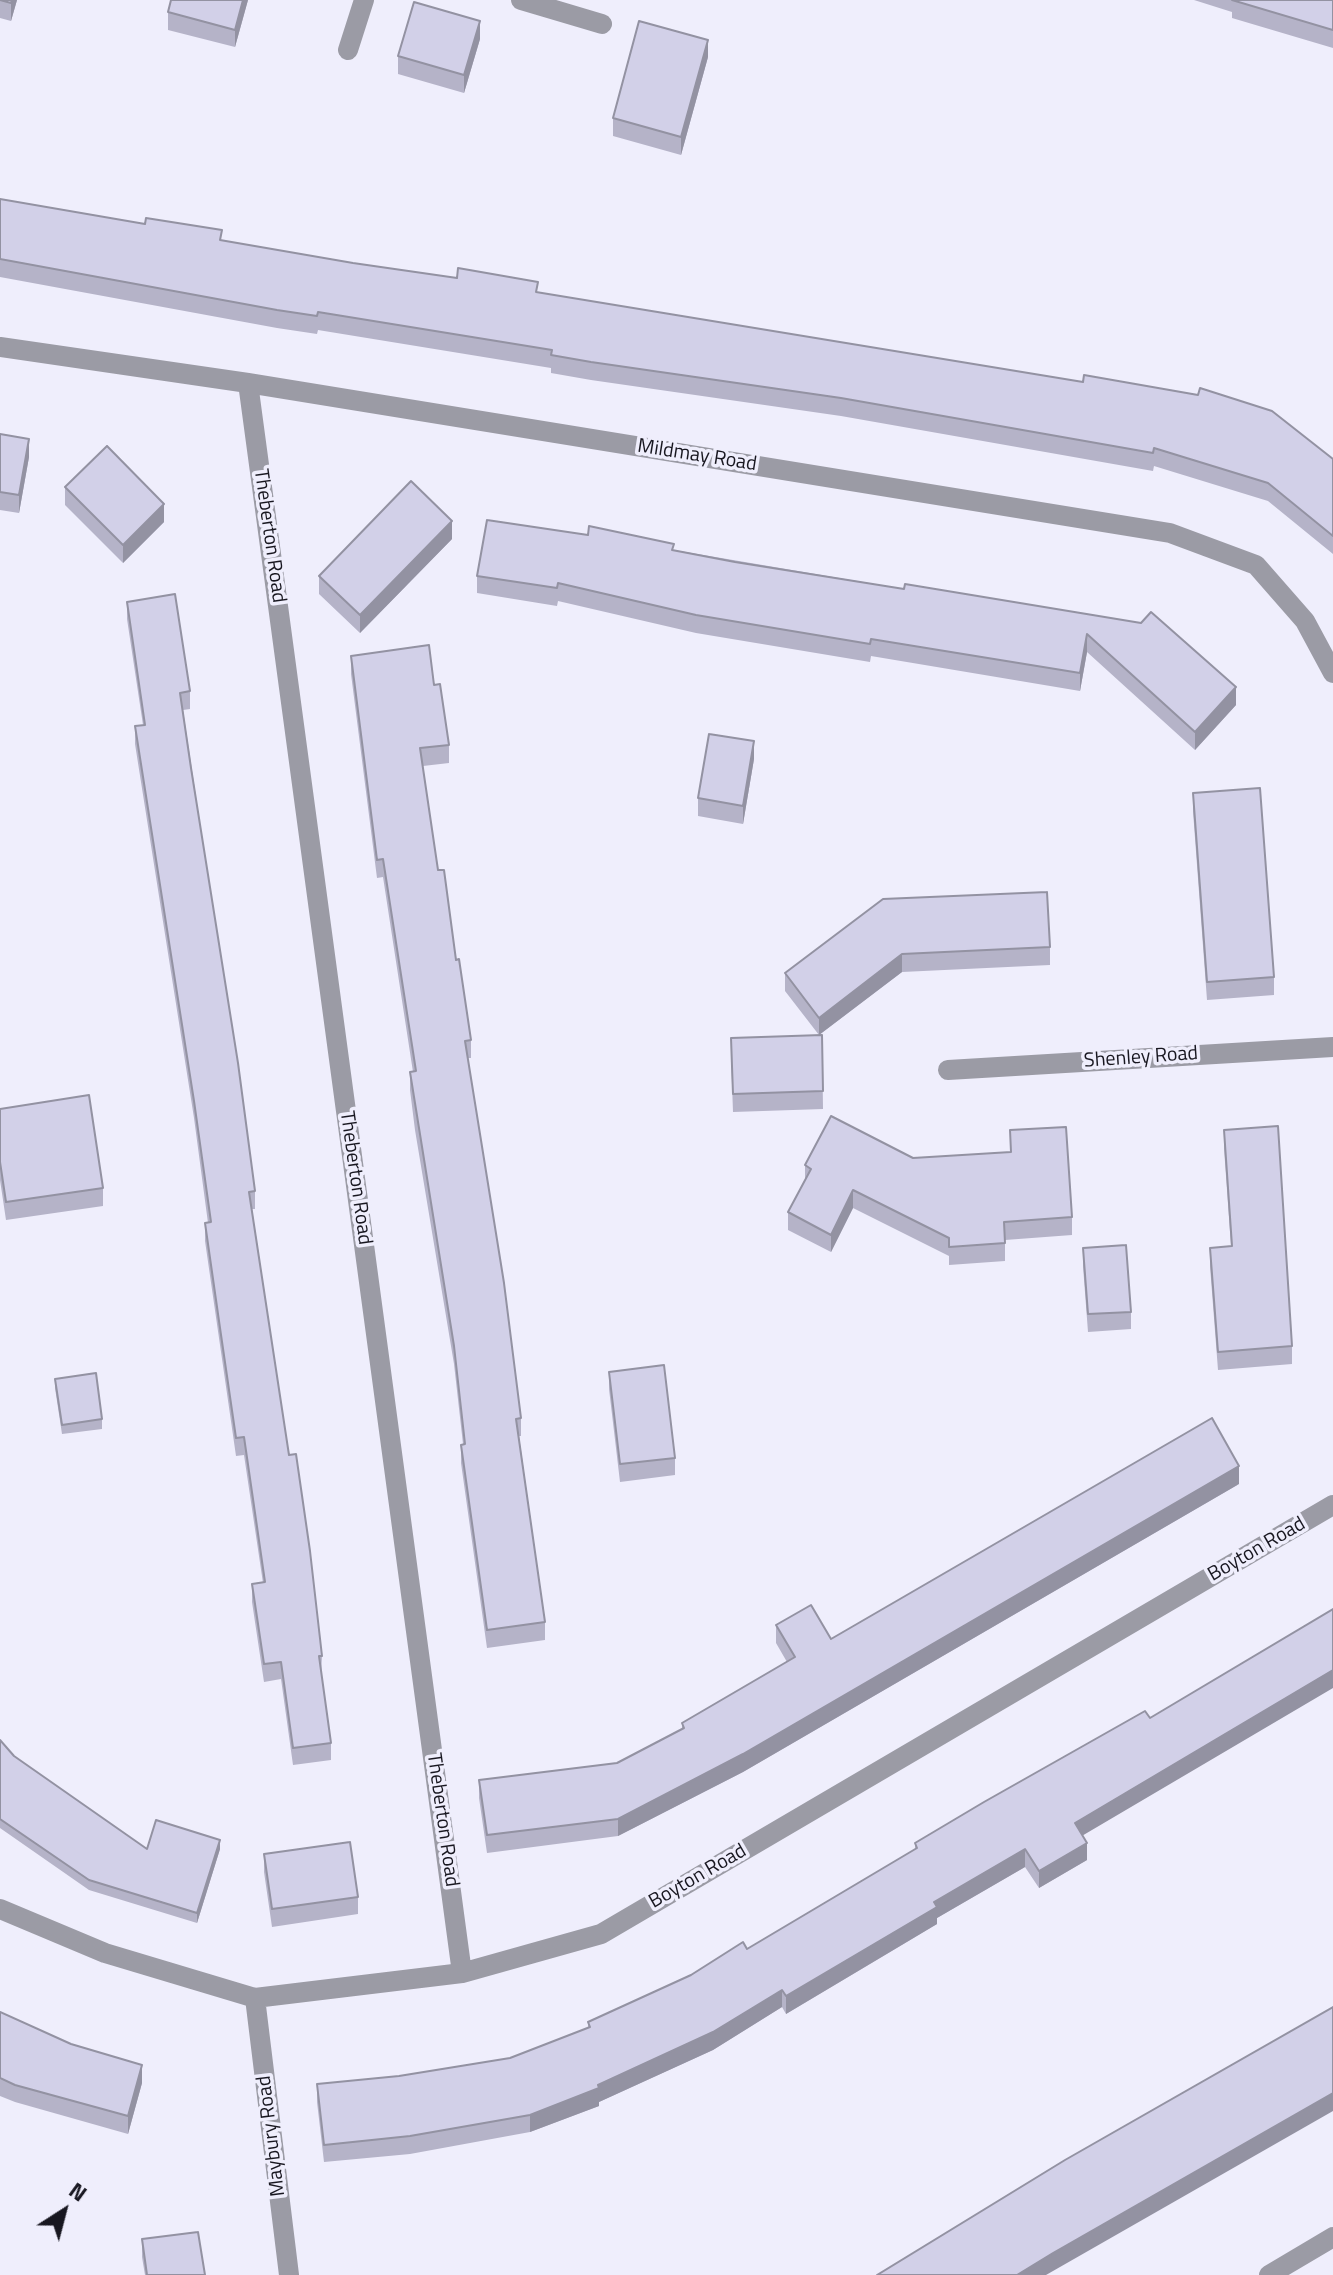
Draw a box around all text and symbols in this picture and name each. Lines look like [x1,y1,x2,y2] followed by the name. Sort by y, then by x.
[636,435,758,477] street label: Mildmay Road
[248,468,290,604] street label: Theberton Road
[1083,1042,1199,1074] street label: Shenley Road
[334,1110,376,1246] street label: Theberton Road
[1204,1513,1310,1587] street label: Boyton Road
[421,1752,463,1888] street label: Theberton Road
[645,1840,751,1914] street label: Boyton Road
[253,2074,291,2198] street label: Maybury Road
[24,2171,104,2251] north arrow
[62,2173,94,2210] text: N

